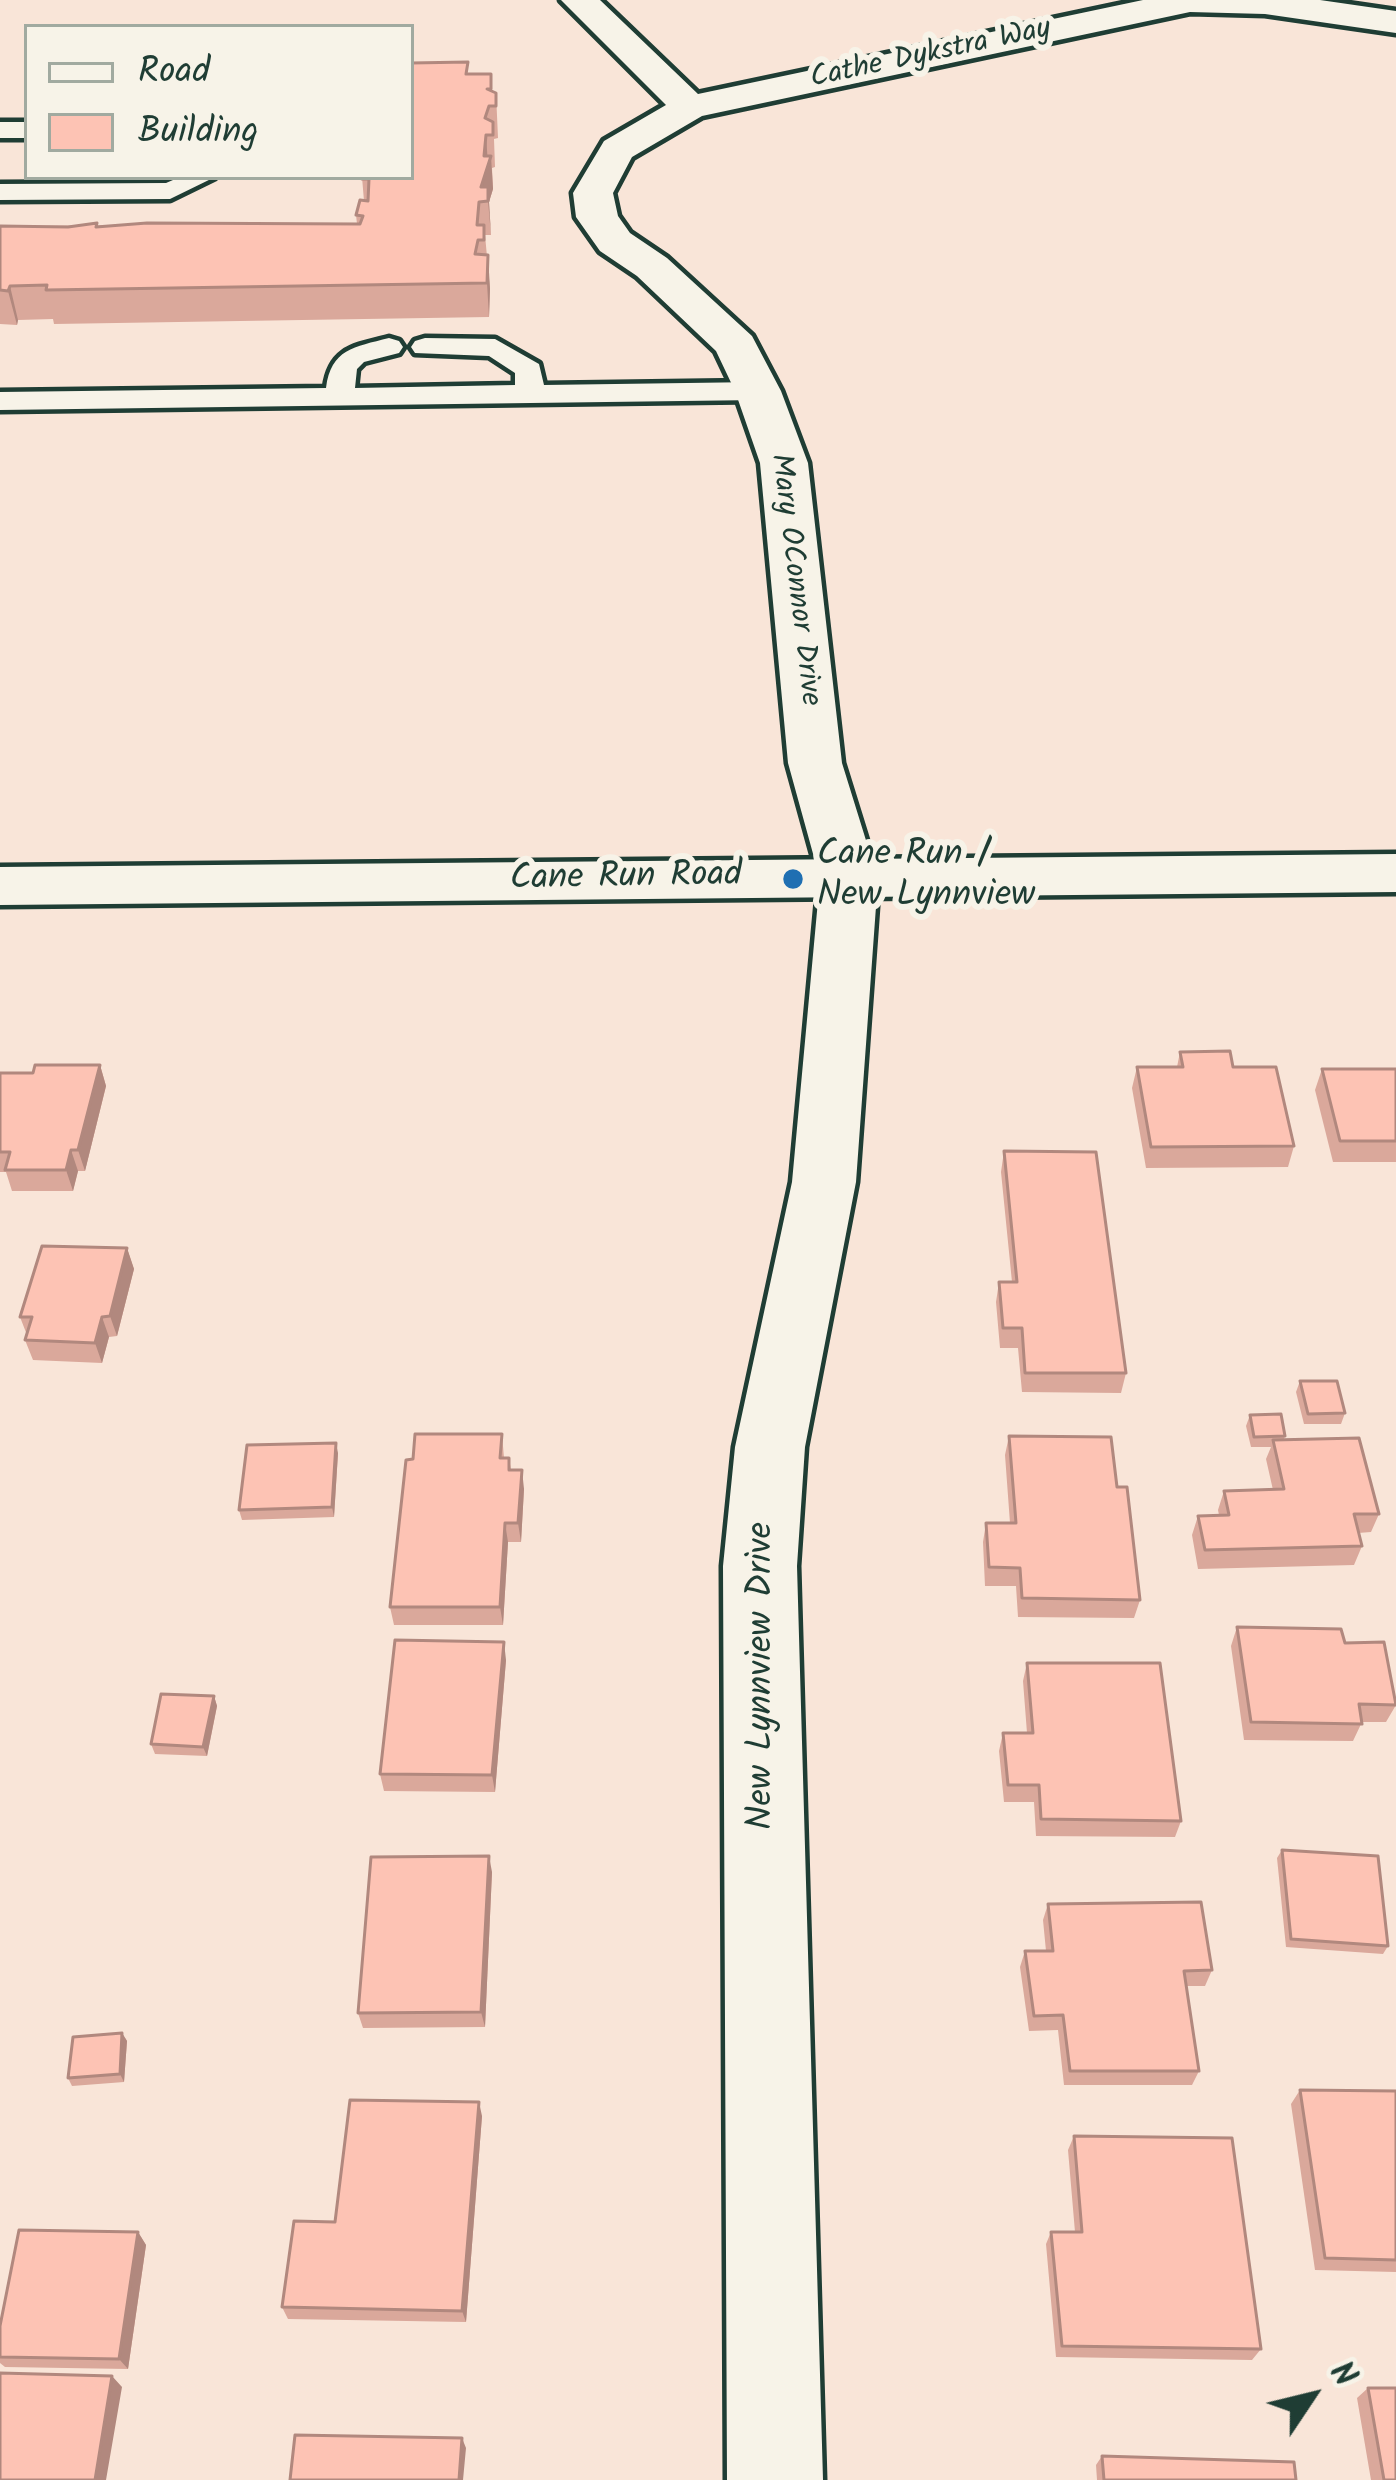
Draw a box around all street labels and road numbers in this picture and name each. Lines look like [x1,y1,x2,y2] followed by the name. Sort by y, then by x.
[808,13,1054,99] street label: Cathe Dykstra Way
[760,452,826,708] street label: Mary OConnor Drive
[509,856,743,904] street label: Cane Run Road
[743,1522,787,1830] street label: New Lynnview Drive

